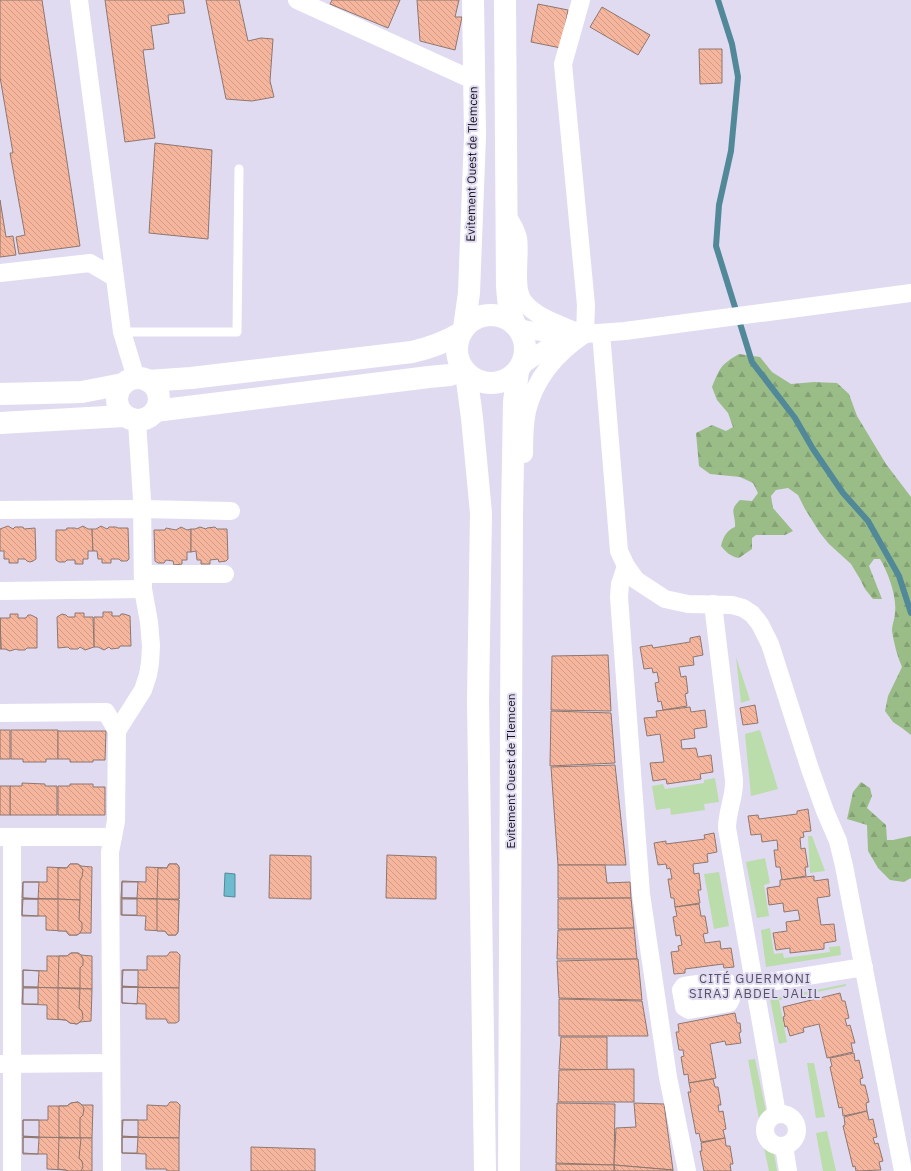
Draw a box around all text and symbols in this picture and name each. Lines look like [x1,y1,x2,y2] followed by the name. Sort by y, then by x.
[463,86,480,242] street label: Evitement Ouest de Tlemcen
[503,693,518,849] street label: Evitement Ouest de Tlemcen
[689,970,821,1002] district label: CITÉ GUERMONI SIRAJ ABDEL JALIL

